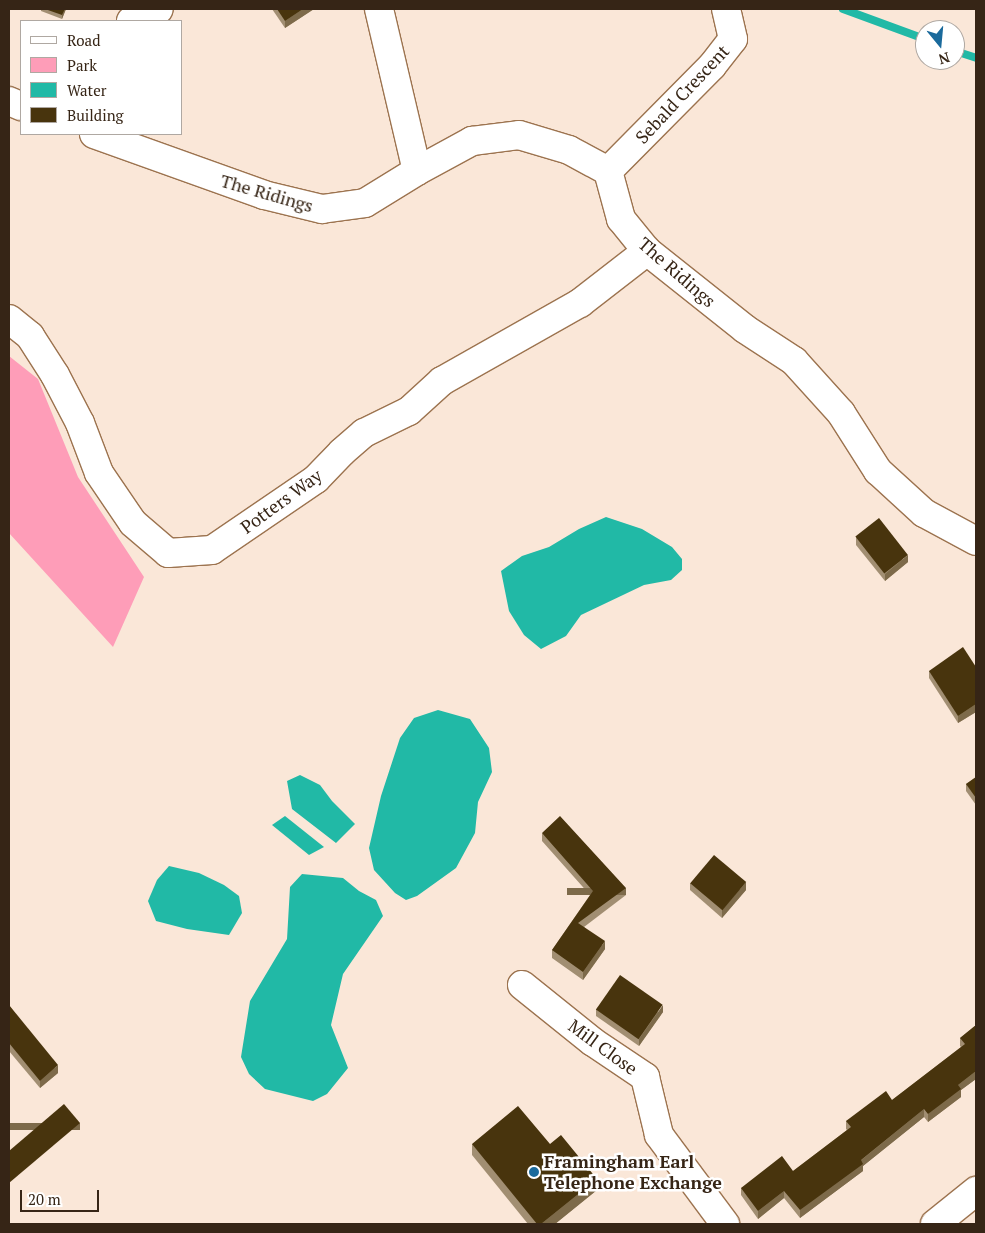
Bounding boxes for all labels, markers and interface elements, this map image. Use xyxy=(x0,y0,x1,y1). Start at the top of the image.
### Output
legend xyxy=(20,20,182,135)
north arrow xyxy=(915,20,965,70)
text: Road xyxy=(67,30,100,50)
street label: Sebald Crescent xyxy=(631,40,733,148)
text: N xyxy=(936,48,952,70)
text: Park xyxy=(67,55,97,75)
text: Water xyxy=(67,80,106,100)
text: Building xyxy=(67,105,124,125)
street label: The Ridings xyxy=(218,169,316,217)
street label: The Ridings xyxy=(634,233,720,311)
street label: Potters Way xyxy=(236,464,326,538)
street label: Mill Close xyxy=(564,1015,642,1079)
place label: Framingham Earl Telephone Exchange xyxy=(544,1151,722,1194)
marker: Framingham Earl Telephone Exchange xyxy=(528,1166,540,1178)
scale bar xyxy=(22,1180,101,1212)
text: 20 m xyxy=(28,1189,61,1209)

